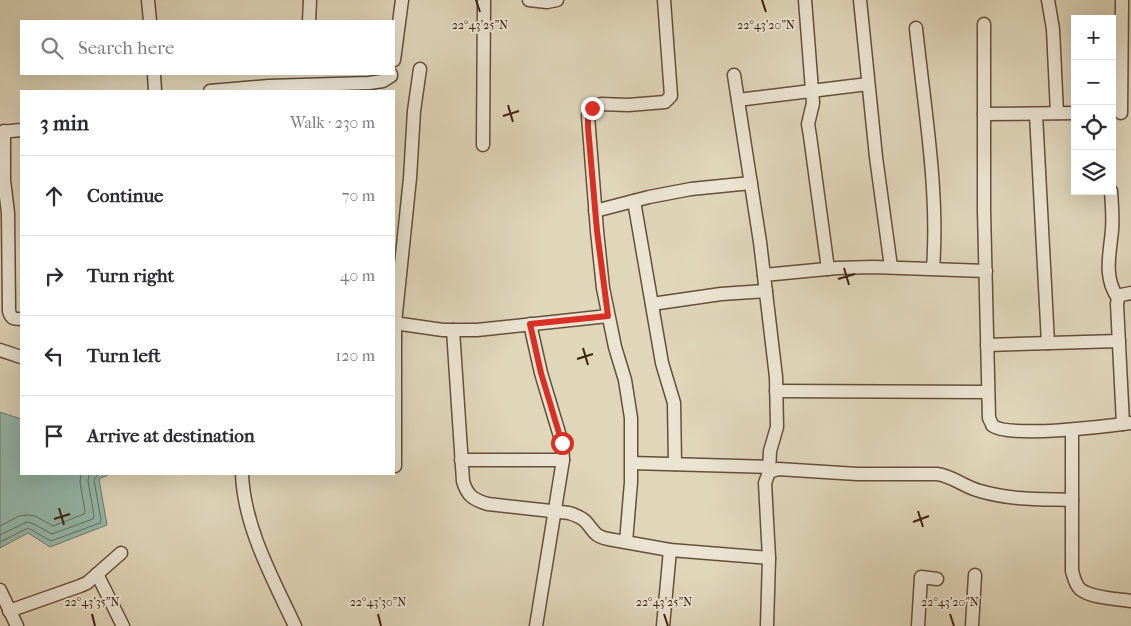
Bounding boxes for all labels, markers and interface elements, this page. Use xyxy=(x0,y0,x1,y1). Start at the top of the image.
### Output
map controls xyxy=(1071,15,1116,195)
button: + xyxy=(1071,15,1116,60)
text: 22°43'25"N xyxy=(452,18,508,32)
text: 22°43'20"N xyxy=(737,18,795,32)
search box xyxy=(20,20,395,75)
icon: search xyxy=(38,34,66,62)
text: Search here xyxy=(78,37,174,59)
button: − xyxy=(1071,60,1116,105)
route end xyxy=(581,97,604,120)
button: locate xyxy=(1071,105,1116,150)
text: 3 min xyxy=(40,111,89,135)
text: Walk · 230 m xyxy=(290,113,375,132)
button: layers xyxy=(1071,150,1116,195)
icon: ahead xyxy=(40,182,68,210)
text: Continue xyxy=(87,185,163,207)
text: 70 m xyxy=(342,186,375,205)
icon: right xyxy=(40,262,68,290)
text: Turn right xyxy=(87,265,174,287)
text: 40 m xyxy=(340,266,375,285)
icon: left xyxy=(40,342,68,370)
text: Turn left xyxy=(87,345,161,367)
text: 120 m xyxy=(336,346,375,365)
icon: arrive xyxy=(40,422,68,450)
text: Arrive at destination xyxy=(87,425,255,447)
route start xyxy=(551,432,574,455)
text: 22°43'35"N xyxy=(64,595,120,609)
text: 22°43'30"N xyxy=(350,595,406,609)
text: 22°43'25"N xyxy=(636,595,692,609)
text: 22°43'20"N xyxy=(921,595,979,609)

